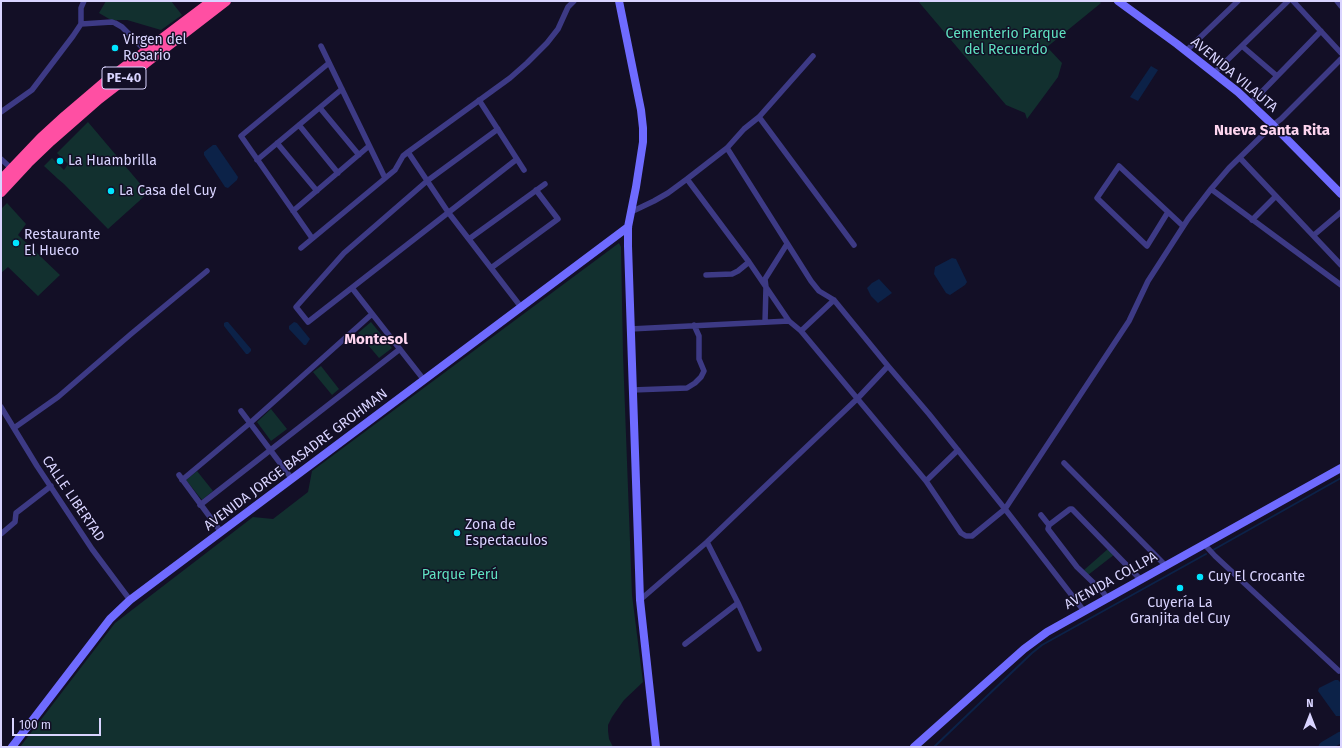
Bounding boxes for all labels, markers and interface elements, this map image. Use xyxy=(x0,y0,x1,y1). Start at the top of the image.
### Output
park label: Cementerio Parque del Recuerdo xyxy=(946,26,1066,58)
place label: Virgen del Rosario xyxy=(123,32,187,64)
street label: AVENIDA VILAUTA xyxy=(1187,34,1281,116)
marker: Virgen del Rosario xyxy=(110,43,120,53)
road number: PE-40 xyxy=(102,67,146,89)
district label: Nueva Santa Rita xyxy=(1214,122,1330,140)
place label: La Huambrilla xyxy=(68,153,157,169)
marker: La Huambrilla xyxy=(55,156,65,166)
place label: La Casa del Cuy xyxy=(119,183,217,199)
marker: La Casa del Cuy xyxy=(106,186,116,196)
place label: Restaurante El Hueco xyxy=(24,227,100,260)
marker: Restaurante El Hueco xyxy=(11,238,21,248)
district label: Montesol xyxy=(344,331,408,349)
street label: AVENIDA JORGE BASADRE GROHMAN xyxy=(201,385,391,535)
street label: CALLE LIBERTAD xyxy=(38,453,108,545)
place label: Zona de Espectaculos xyxy=(465,517,548,550)
marker: Zona de Espectaculos xyxy=(452,528,462,538)
street label: AVENIDA COLLPA xyxy=(1061,548,1161,614)
park label: Parque Perú xyxy=(422,567,498,583)
place label: Cuy El Crocante xyxy=(1208,569,1305,585)
marker: Cuy El Crocante xyxy=(1195,572,1205,582)
marker: Cuyería La Granjita del Cuy xyxy=(1175,583,1185,593)
place label: Cuyería La Granjita del Cuy xyxy=(1130,595,1230,628)
north arrow xyxy=(1290,696,1330,736)
text: N xyxy=(1306,697,1314,710)
scale bar xyxy=(14,710,103,736)
text: 100 m xyxy=(19,718,51,732)

